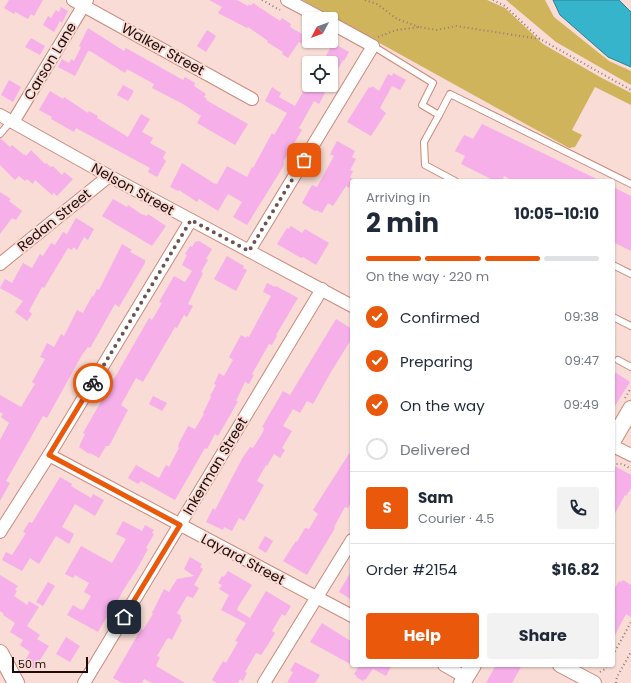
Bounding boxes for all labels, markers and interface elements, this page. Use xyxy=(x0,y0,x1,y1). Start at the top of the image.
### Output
north arrow xyxy=(302,12,338,48)
map controls xyxy=(302,12,338,92)
street label: Carson Lane xyxy=(19,18,81,104)
street label: Walker Street xyxy=(118,18,208,80)
button: locate xyxy=(302,56,338,92)
pin xyxy=(287,143,321,177)
icon: bag xyxy=(293,149,315,171)
street label: Nelson Street xyxy=(88,158,178,220)
street label: Redan Street xyxy=(13,184,95,256)
text: Arriving in xyxy=(366,188,430,207)
text: 10:05–10:10 xyxy=(514,203,599,224)
text: 2 min xyxy=(366,205,439,241)
text: On the way · 220 m xyxy=(366,267,489,286)
icon: check xyxy=(366,306,388,328)
text: Confirmed xyxy=(400,307,480,328)
text: 09:38 xyxy=(564,307,599,326)
icon: check xyxy=(366,350,388,372)
text: Preparing xyxy=(400,351,473,372)
text: 09:47 xyxy=(565,351,599,370)
courier xyxy=(73,363,113,403)
icon: bike xyxy=(82,372,104,394)
icon: check xyxy=(366,394,388,416)
text: On the way xyxy=(400,395,485,416)
text: 09:49 xyxy=(564,395,599,414)
street label: Inkerman Street xyxy=(178,413,252,519)
text: Delivered xyxy=(400,439,470,460)
text: Sam xyxy=(418,487,453,508)
button: phone xyxy=(557,487,599,529)
text: S xyxy=(382,497,392,518)
text: Courier · 4.5 xyxy=(418,509,494,528)
street label: Layard Street xyxy=(198,529,288,589)
text: Order #2154 xyxy=(366,559,457,580)
text: $16.82 xyxy=(551,559,599,580)
pin xyxy=(107,600,141,634)
icon: home xyxy=(113,606,135,628)
button: Help xyxy=(366,613,479,659)
button: Share xyxy=(487,613,599,659)
scale bar xyxy=(12,655,88,674)
text: 50 m xyxy=(18,656,46,672)

